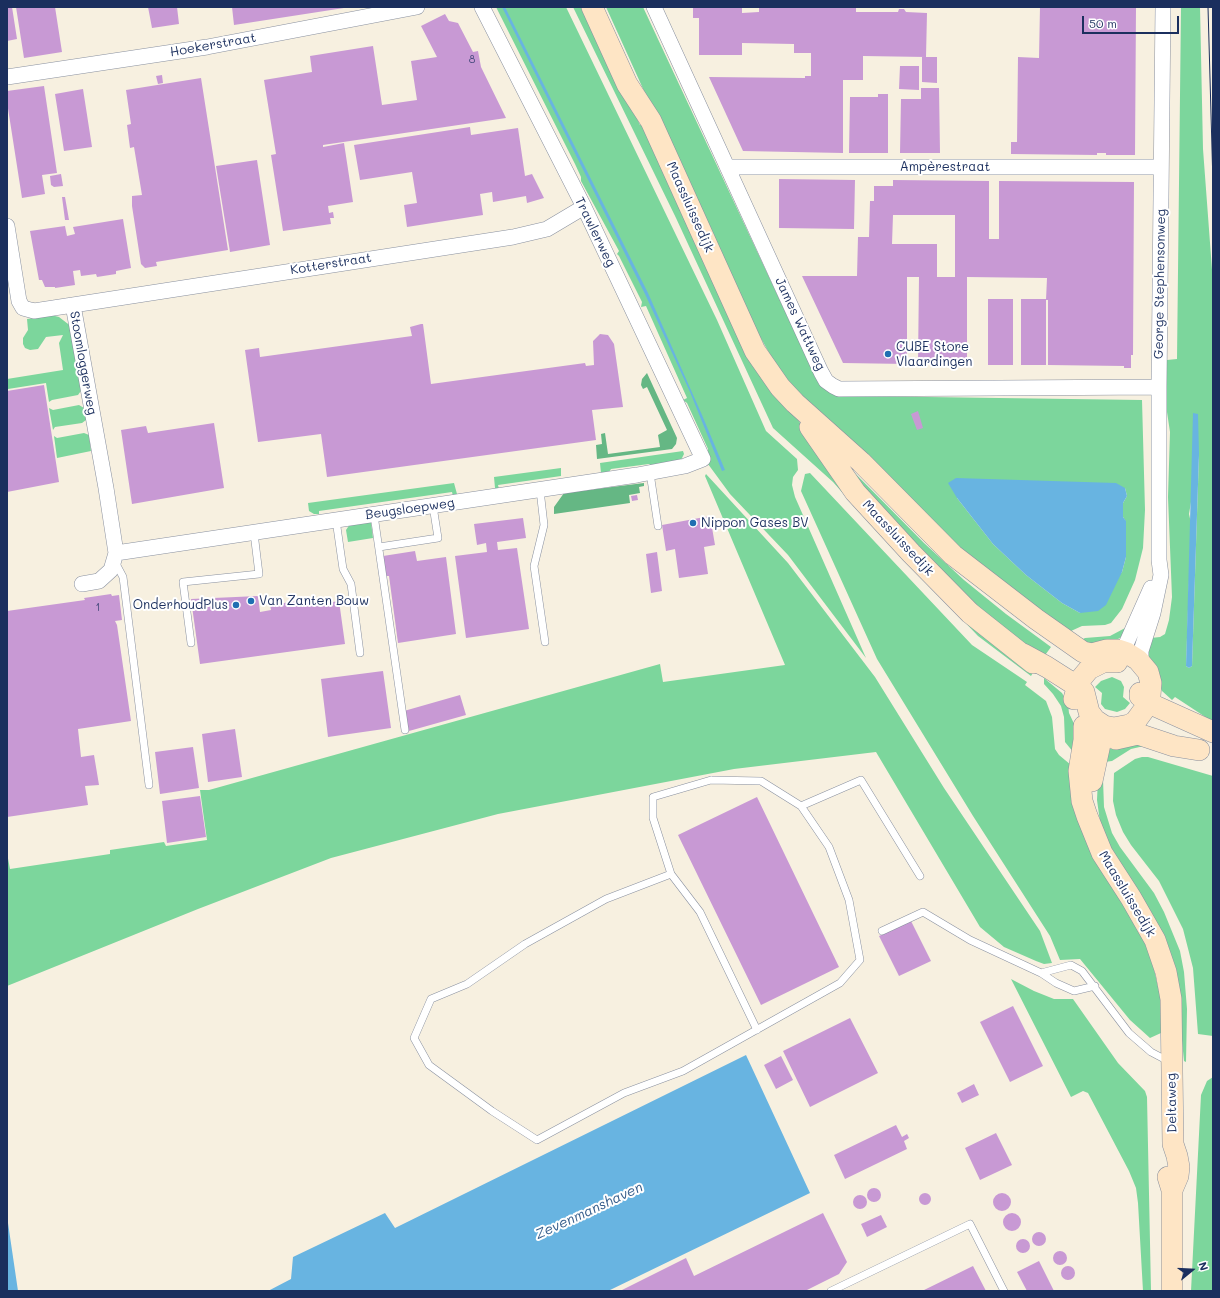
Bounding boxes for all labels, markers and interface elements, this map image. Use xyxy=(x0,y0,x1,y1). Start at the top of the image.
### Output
scale bar xyxy=(1084,8,1181,34)
text: 50 m xyxy=(1089,15,1117,31)
street label: Hoekerstraat xyxy=(169,30,257,60)
house number: 8 xyxy=(469,53,475,67)
street label: Maassluissedijk xyxy=(663,159,717,255)
street label: Ampèrestraat xyxy=(900,159,990,175)
street label: Trawlerweg xyxy=(571,195,619,269)
street label: George Stephensonweg xyxy=(1151,209,1169,359)
street label: Kotterstraat xyxy=(289,250,373,278)
street label: James Wattweg xyxy=(772,275,828,373)
street label: Stoomloggerweg xyxy=(66,310,100,416)
place label: CUBE Store Vlaardingen xyxy=(896,339,973,370)
marker: CUBE Store Vlaardingen xyxy=(883,349,893,359)
street label: Beugsloepweg xyxy=(364,495,456,523)
street label: Maassluissedijk xyxy=(859,497,937,579)
place label: Nippon Gases BV xyxy=(701,515,809,531)
marker: Nippon Gases BV xyxy=(688,518,698,528)
place label: Van Zanten Bouw xyxy=(259,593,369,609)
marker: Van Zanten Bouw xyxy=(246,596,256,606)
place label: OnderhoudPlus xyxy=(133,597,228,613)
marker: OnderhoudPlus xyxy=(231,600,241,610)
house number: 1 xyxy=(96,601,100,615)
street label: Maassluissedijk xyxy=(1095,848,1159,940)
street label: Deltaweg xyxy=(1164,1073,1180,1133)
water label: Zevenmanshaven xyxy=(533,1179,645,1243)
north arrow xyxy=(1172,1250,1212,1290)
text: N xyxy=(1195,1260,1212,1272)

